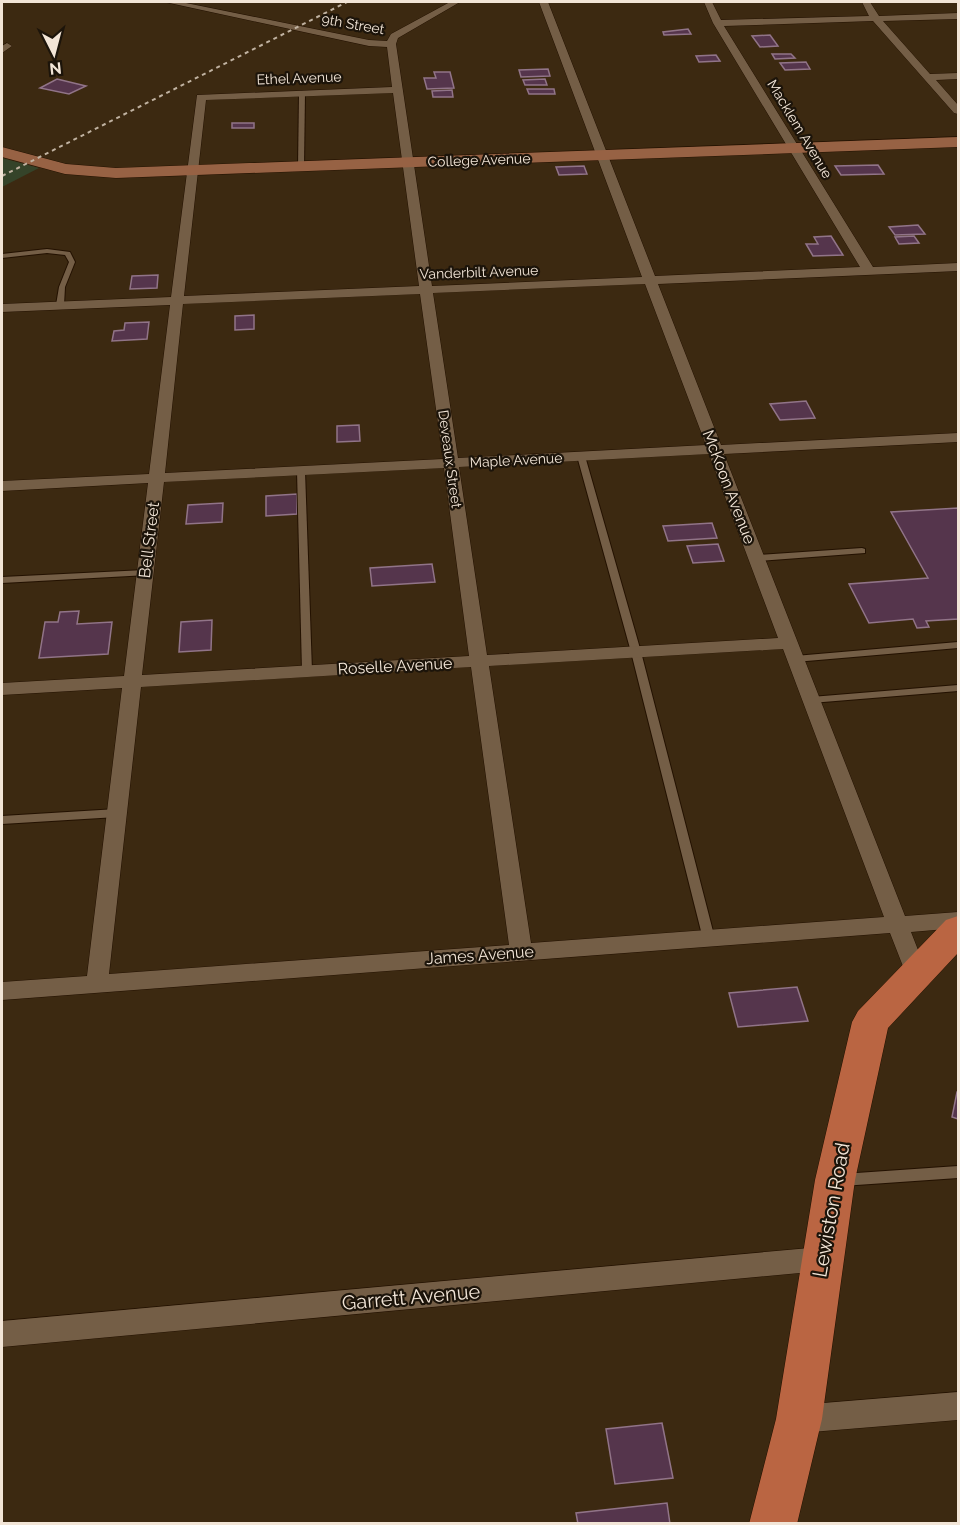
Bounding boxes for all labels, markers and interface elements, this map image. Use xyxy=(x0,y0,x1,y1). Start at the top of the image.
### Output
street label: 9th Street xyxy=(320,11,386,37)
north arrow xyxy=(24,24,84,84)
text: N xyxy=(48,58,63,79)
street label: Ethel Avenue xyxy=(256,69,342,87)
street label: Macklem Avenue xyxy=(764,77,836,181)
street label: College Avenue xyxy=(427,150,531,170)
street label: Vanderbilt Avenue xyxy=(419,262,539,282)
street label: Deveaux Street xyxy=(435,409,465,509)
street label: McKoon Avenue xyxy=(699,427,759,547)
street label: Maple Avenue xyxy=(469,450,563,470)
street label: Bell Street xyxy=(135,500,163,579)
street label: Roselle Avenue xyxy=(337,654,453,678)
street label: James Avenue xyxy=(426,942,534,968)
street label: Lewiston Road xyxy=(807,1141,855,1279)
street label: Garrett Avenue xyxy=(341,1279,481,1315)

